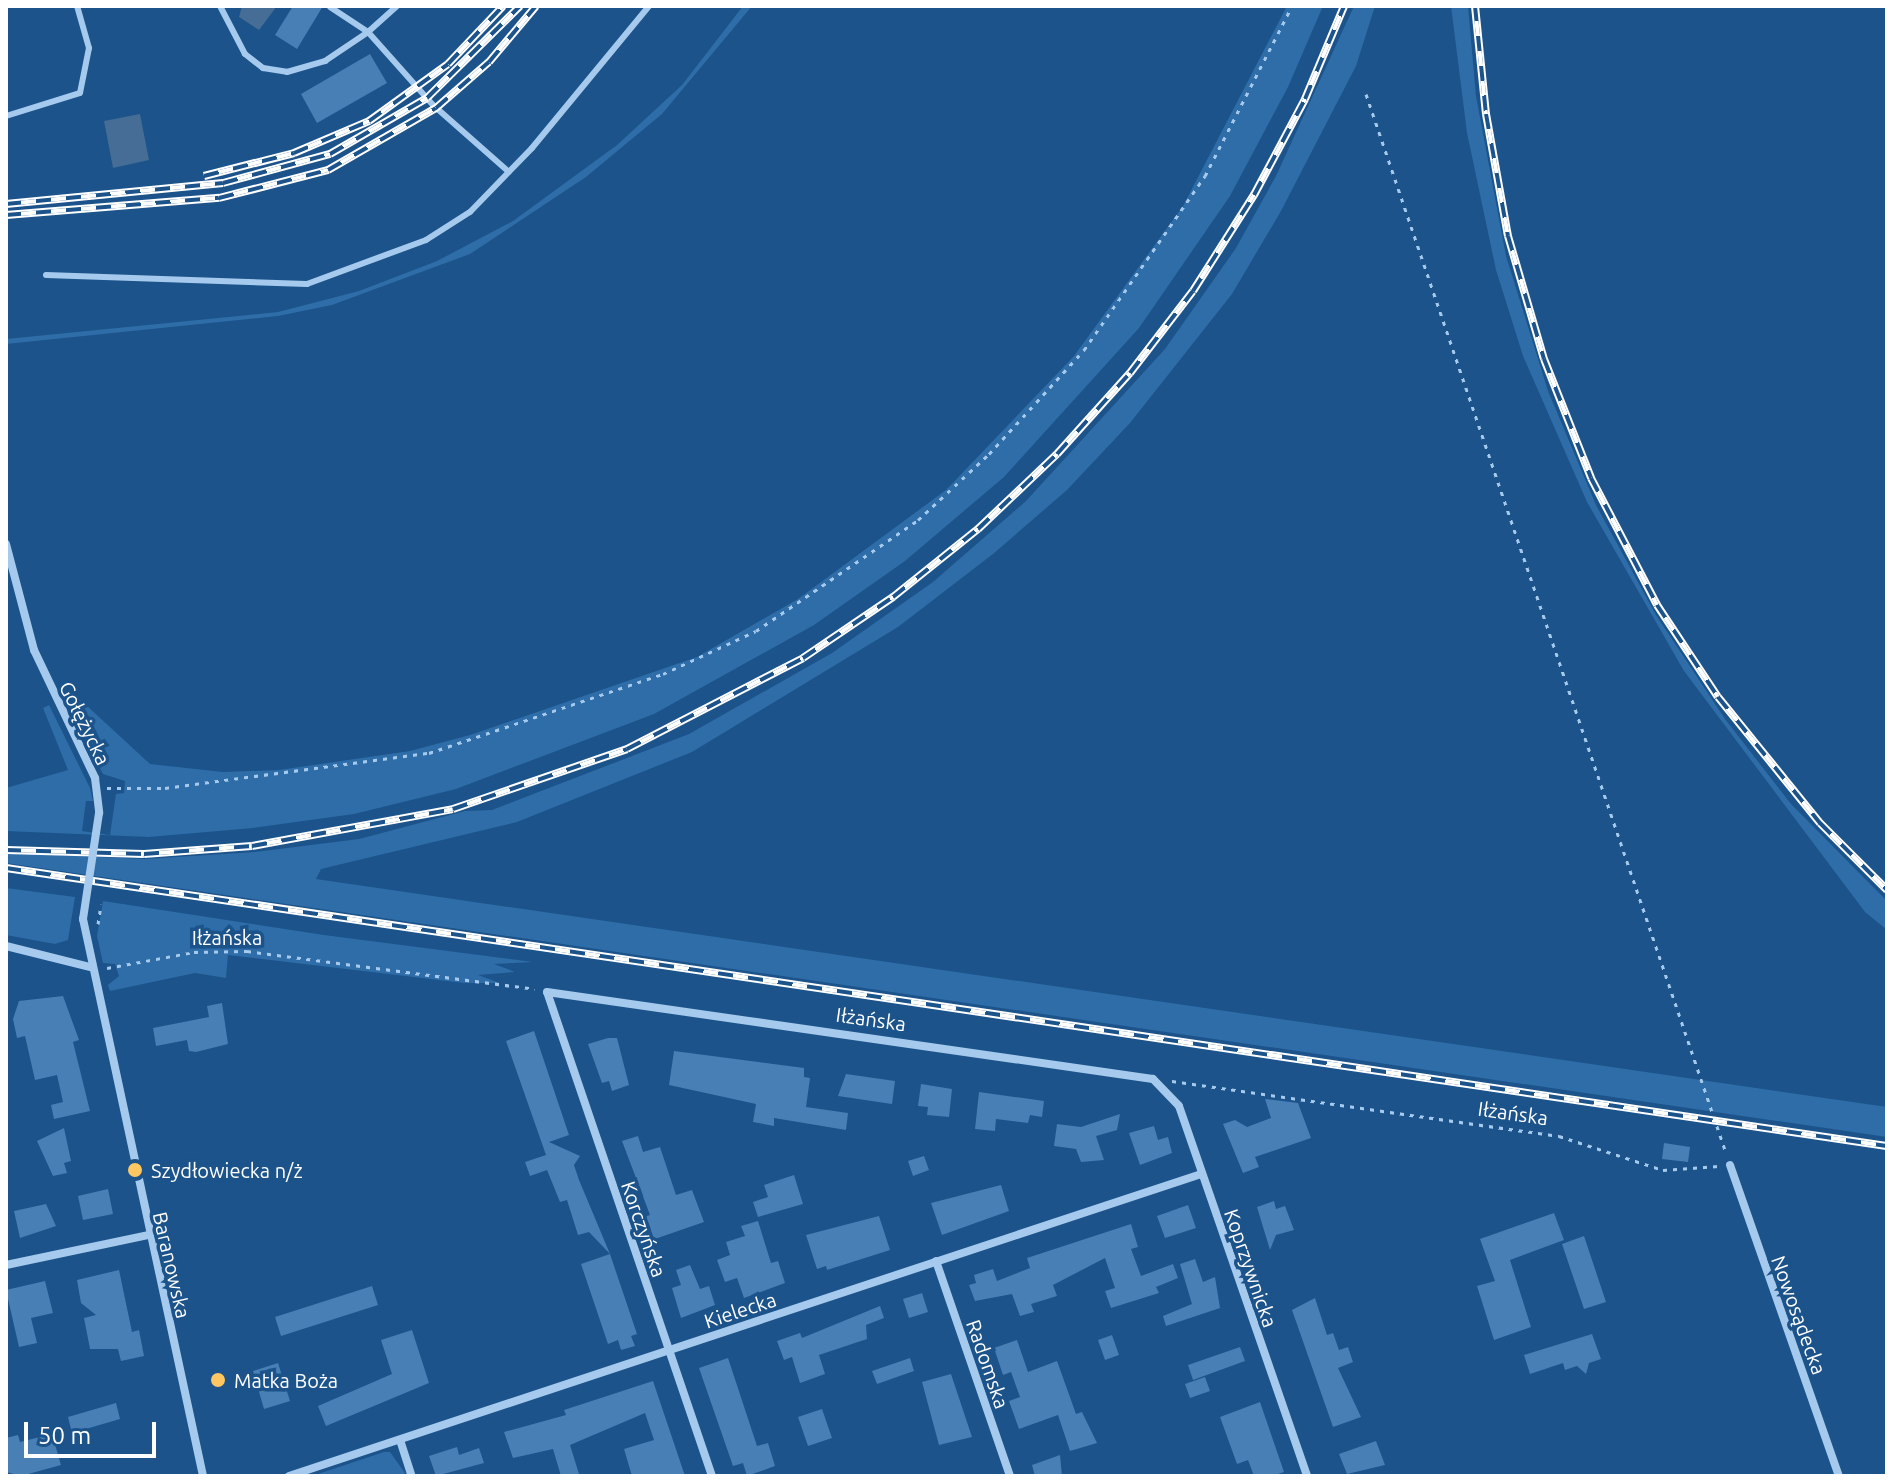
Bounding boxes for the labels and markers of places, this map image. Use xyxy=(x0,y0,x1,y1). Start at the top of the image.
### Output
place label: Szydłowiecka n/ż xyxy=(151,1158,303,1182)
marker: Szydłowiecka n/ż xyxy=(126,1161,144,1179)
place label: Matka Boża xyxy=(234,1368,338,1392)
marker: Matka Boża xyxy=(209,1371,227,1389)

